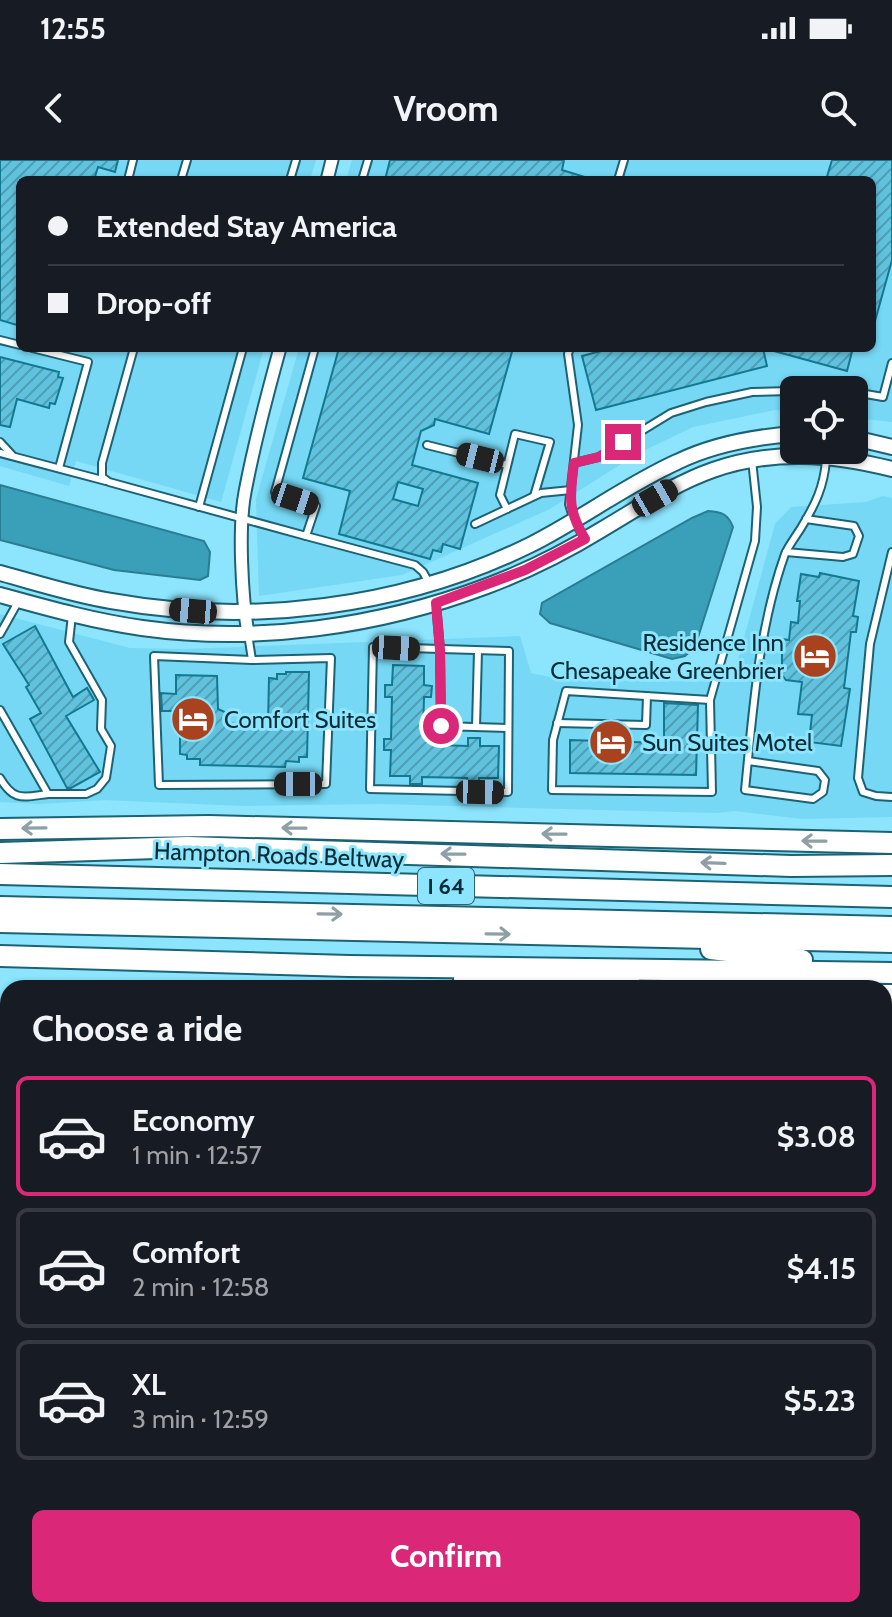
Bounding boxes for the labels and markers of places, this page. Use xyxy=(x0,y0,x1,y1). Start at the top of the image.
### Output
place label: Residence Inn Chesapeake Greenbrier xyxy=(550,628,784,685)
hotel icon: Residence Inn Chesapeake Greenbrier xyxy=(791,632,839,680)
hotel icon: Comfort Suites xyxy=(169,695,217,743)
place label: Comfort Suites xyxy=(224,705,376,734)
hotel icon: Sun Suites Motel xyxy=(587,718,635,766)
place label: Sun Suites Motel xyxy=(642,728,813,757)

